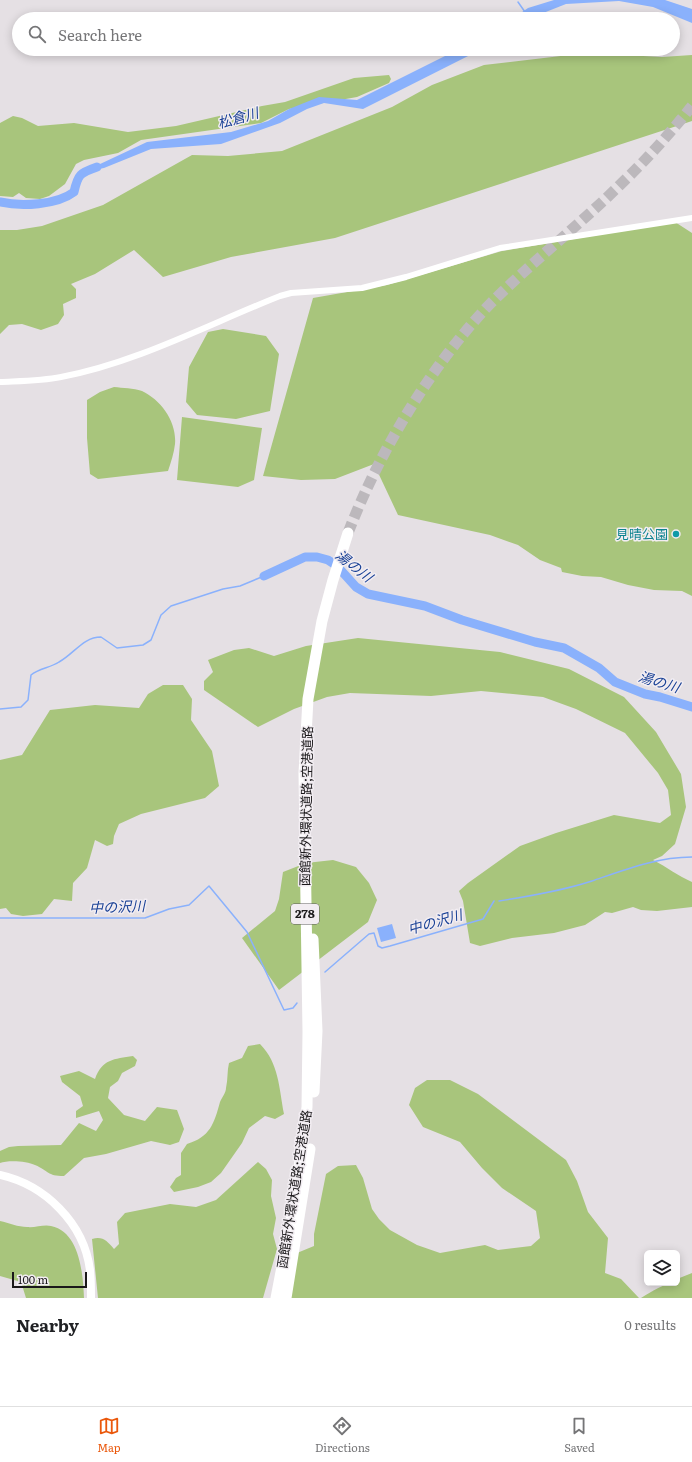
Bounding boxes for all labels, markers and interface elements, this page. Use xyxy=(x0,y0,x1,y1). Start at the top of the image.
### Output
search box xyxy=(12,12,680,56)
icon: search xyxy=(26,23,48,45)
text: Search here xyxy=(58,23,142,46)
water label: 松倉川 xyxy=(215,101,263,132)
place label: 見晴公園 xyxy=(616,524,668,543)
marker: 見晴公園 xyxy=(671,529,681,539)
water label: 湯の川 xyxy=(332,544,379,587)
water label: 湯の川 xyxy=(636,665,684,697)
street label: 函館新外環状道路;空港道路 xyxy=(295,726,316,886)
water label: 中の沢川 xyxy=(89,895,147,917)
water label: 中の沢川 xyxy=(405,903,466,938)
road number: 278 xyxy=(291,904,319,924)
street label: 函館新外環状道路;空港道路 xyxy=(272,1108,315,1270)
map controls xyxy=(644,1250,680,1286)
button: layers xyxy=(644,1250,680,1286)
scale bar xyxy=(12,1270,87,1289)
text: 100 m xyxy=(18,1271,48,1287)
text: Nearby xyxy=(16,1312,79,1337)
text: 0 results xyxy=(624,1315,676,1334)
tab: Map xyxy=(97,1415,121,1455)
tab: Directions xyxy=(315,1415,370,1455)
tab: Saved xyxy=(564,1415,595,1455)

